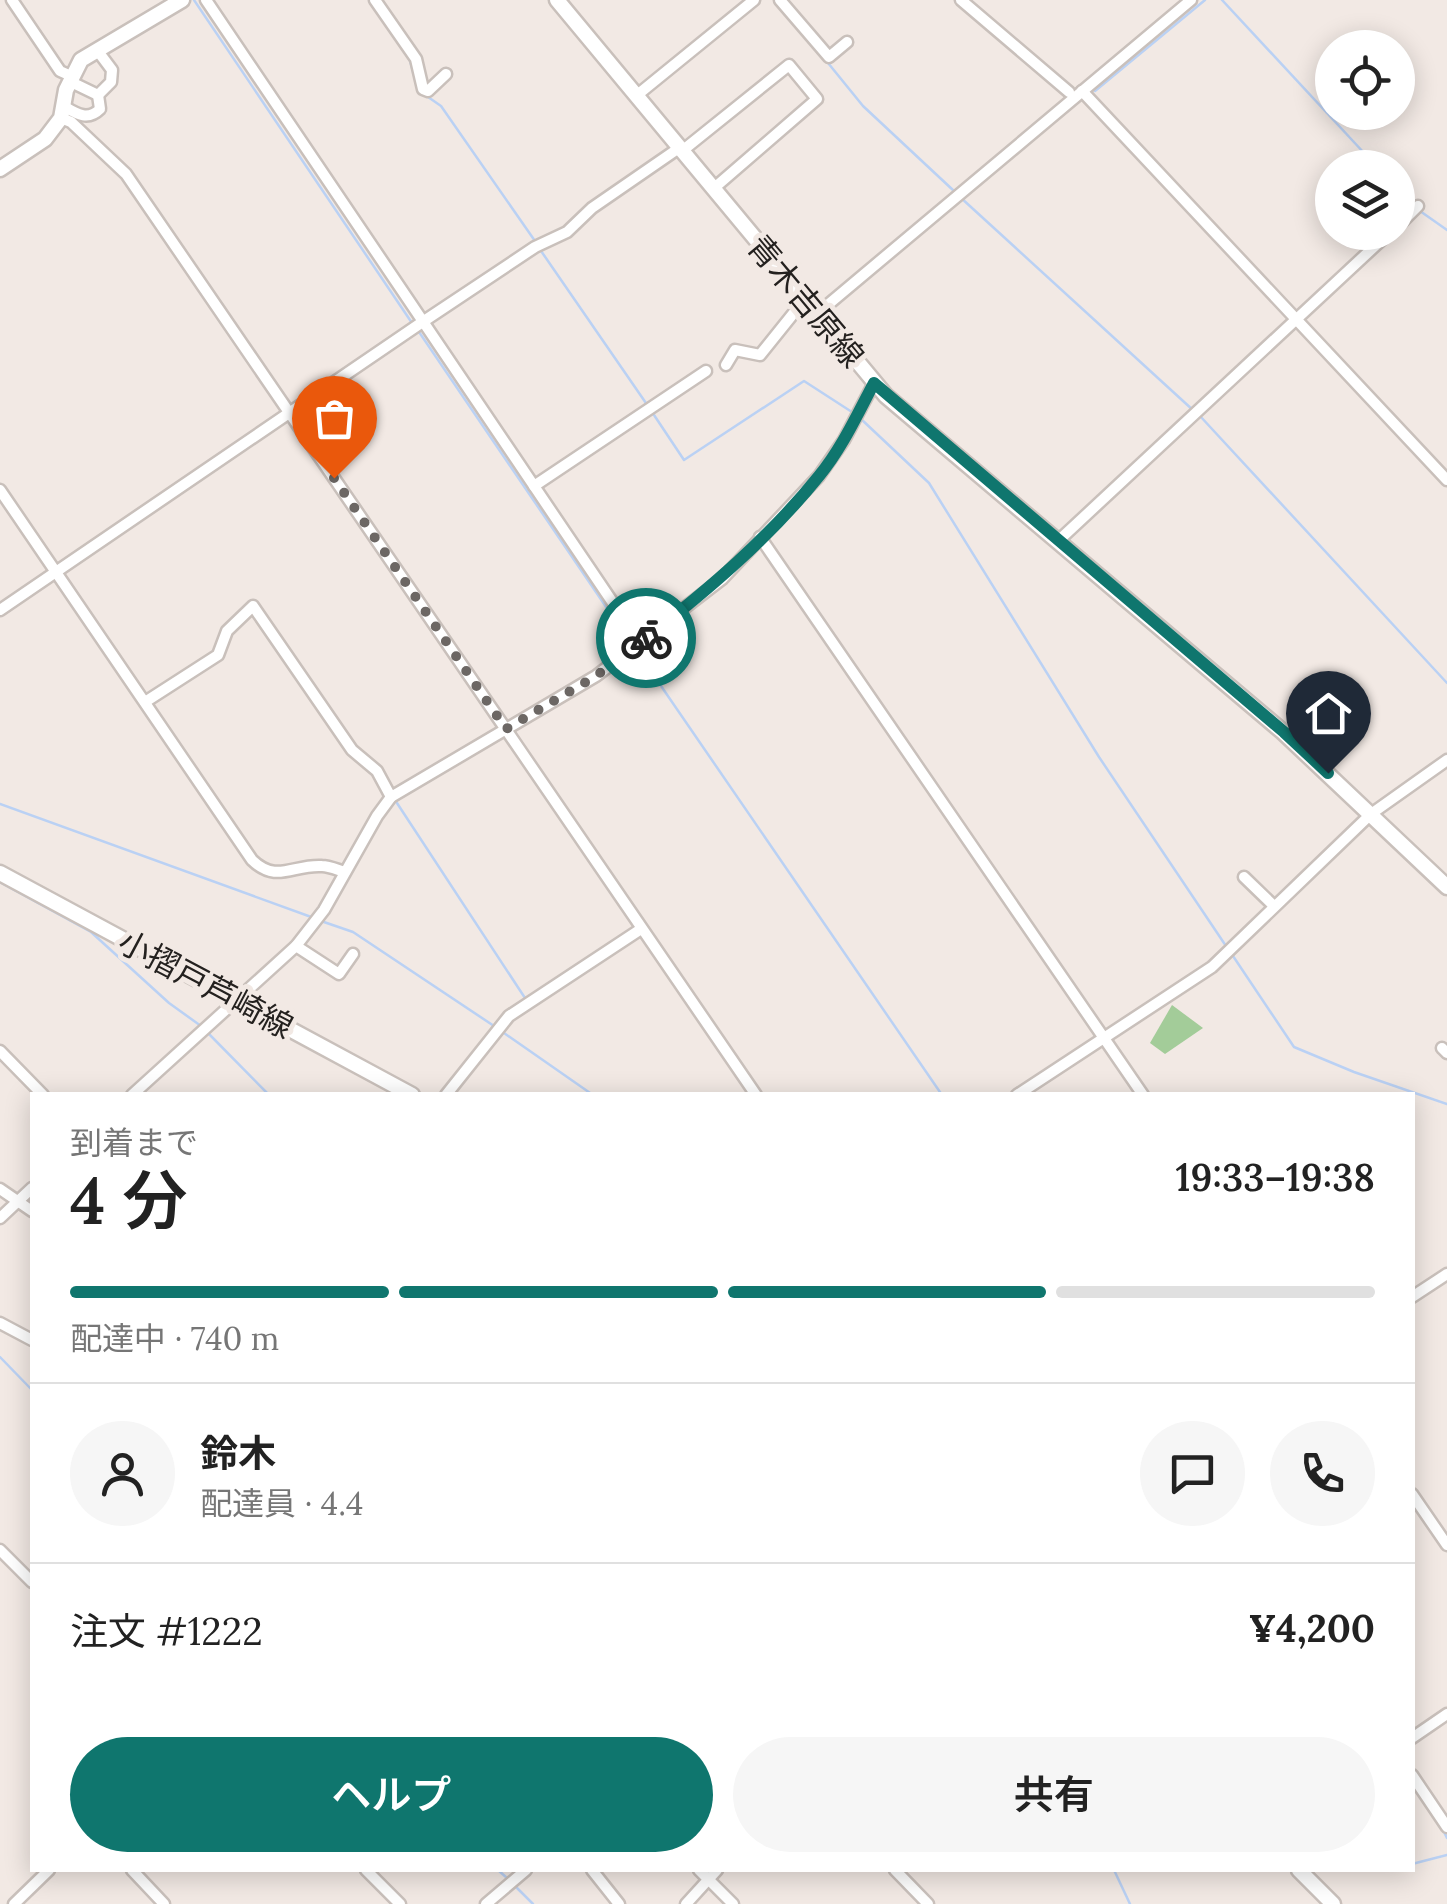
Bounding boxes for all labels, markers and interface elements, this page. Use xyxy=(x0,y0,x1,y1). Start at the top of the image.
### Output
map controls xyxy=(1315,30,1415,250)
button: locate xyxy=(1315,30,1415,130)
button: layers xyxy=(1315,150,1415,250)
street label: 青木吉原線 xyxy=(739,227,873,375)
pin xyxy=(292,376,377,479)
icon: bag xyxy=(307,391,362,446)
courier xyxy=(596,588,696,688)
icon: bike xyxy=(619,611,674,666)
pin xyxy=(1286,671,1371,774)
icon: home xyxy=(1301,686,1356,741)
street label: 小摺戸芦崎線 xyxy=(112,921,300,1047)
text: 到着まで xyxy=(70,1122,198,1163)
text: 19:33–19:38 xyxy=(1176,1153,1375,1201)
text: 4 分 xyxy=(70,1159,188,1242)
text: 配達中 · 740 m xyxy=(70,1318,279,1359)
button: person xyxy=(70,1421,175,1526)
button: chat xyxy=(1140,1421,1245,1526)
button: phone xyxy=(1270,1421,1375,1526)
text: 鈴木 xyxy=(200,1429,276,1477)
text: 配達員 · 4.4 xyxy=(200,1483,363,1524)
text: ¥4,200 xyxy=(1249,1604,1375,1652)
text: 注文 #1222 xyxy=(70,1607,263,1655)
button: ヘルプ xyxy=(70,1737,713,1852)
button: 共有 xyxy=(733,1737,1375,1852)

